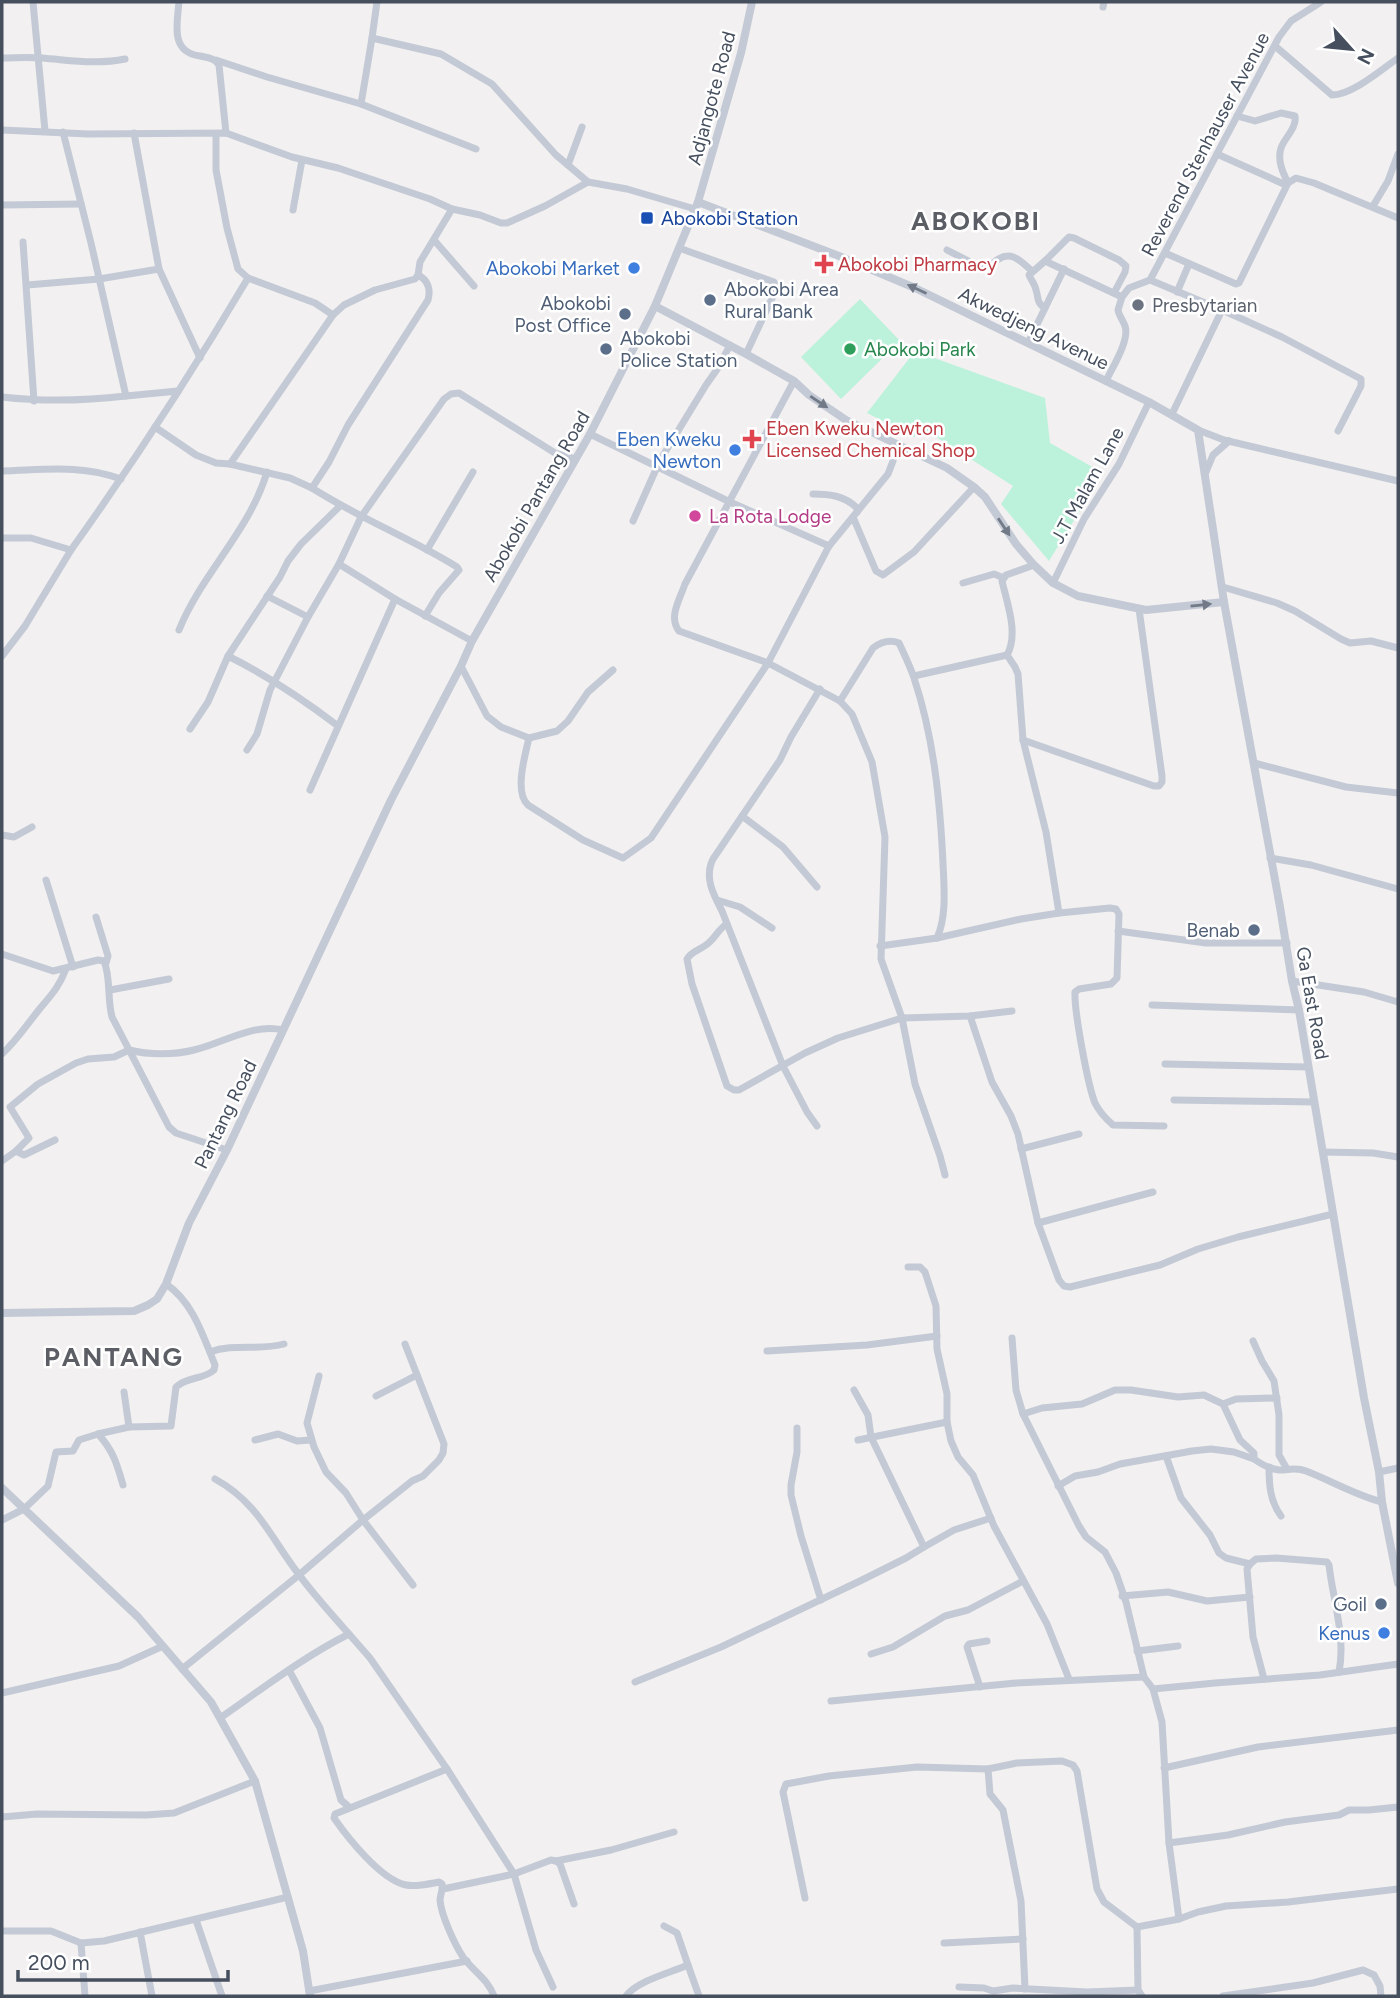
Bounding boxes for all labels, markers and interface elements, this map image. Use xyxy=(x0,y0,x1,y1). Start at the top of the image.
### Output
north arrow xyxy=(1316,14,1386,84)
street label: Reverend Stenhauser Avenue xyxy=(1136,28,1274,260)
street label: Adjangote Road xyxy=(683,29,740,167)
text: N xyxy=(1352,45,1379,68)
district label: ABOKOBI xyxy=(911,205,1041,237)
place label: Abokobi Station xyxy=(661,207,798,230)
marker: Abokobi Station xyxy=(639,210,655,226)
place label: Abokobi Pharmacy xyxy=(838,253,997,276)
marker: Abokobi Pharmacy xyxy=(816,256,832,272)
place label: Abokobi Market xyxy=(486,257,620,280)
marker: Abokobi Market xyxy=(626,260,642,276)
place label: Abokobi Area Rural Bank xyxy=(724,278,839,323)
street label: Akwedjeng Avenue xyxy=(955,282,1113,375)
one-way arrow xyxy=(907,283,927,294)
place label: Abokobi Post Office xyxy=(515,292,611,337)
marker: Abokobi Area Rural Bank xyxy=(702,292,718,308)
place label: Presbytarian xyxy=(1152,294,1257,317)
marker: Presbytarian xyxy=(1130,297,1146,313)
marker: Abokobi Post Office xyxy=(617,306,633,322)
place label: Abokobi Police Station xyxy=(620,327,737,372)
place label: Abokobi Park xyxy=(864,338,976,361)
marker: Abokobi Police Station xyxy=(598,341,614,357)
marker: Abokobi Park xyxy=(842,341,858,357)
one-way arrow xyxy=(810,395,828,409)
street label: Abokobi Pantang Road xyxy=(478,407,595,586)
place label: Eben Kweku Newton Licensed Chemical Shop xyxy=(766,417,975,462)
street label: J.T Malam Lane xyxy=(1046,423,1129,548)
place label: Eben Kweku Newton xyxy=(617,428,721,473)
marker: Eben Kweku Newton Licensed Chemical Shop xyxy=(744,431,760,447)
marker: Eben Kweku Newton xyxy=(727,442,743,458)
place label: La Rota Lodge xyxy=(709,505,831,528)
marker: La Rota Lodge xyxy=(687,508,703,524)
one-way arrow xyxy=(998,517,1011,536)
one-way arrow xyxy=(1190,599,1212,610)
place label: Benab xyxy=(1187,919,1240,942)
marker: Benab xyxy=(1246,922,1262,938)
street label: Ga East Road xyxy=(1291,945,1334,1061)
street label: Pantang Road xyxy=(189,1056,262,1172)
district label: PANTANG xyxy=(44,1341,184,1373)
place label: Goil xyxy=(1333,1593,1367,1616)
marker: Goil xyxy=(1373,1596,1389,1612)
place label: Kenus xyxy=(1318,1622,1370,1645)
marker: Kenus xyxy=(1376,1625,1392,1641)
scale bar xyxy=(18,1938,228,1982)
text: 200 m xyxy=(28,1950,90,1975)

